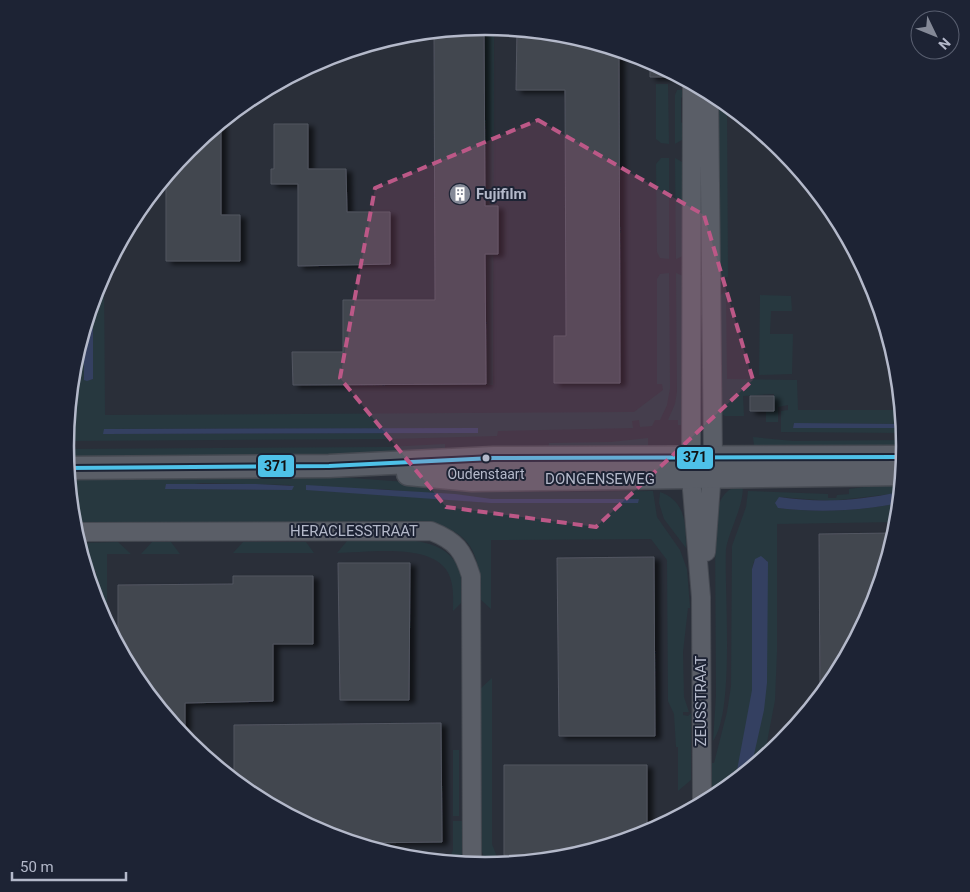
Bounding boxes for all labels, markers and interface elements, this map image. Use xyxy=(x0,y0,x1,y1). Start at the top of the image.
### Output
north arrow xyxy=(910,10,960,60)
text: N xyxy=(935,35,954,53)
building icon: Fujifilm xyxy=(448,182,472,206)
place label: Fujifilm xyxy=(476,185,526,203)
line badge: 371 xyxy=(676,446,714,470)
text: 371 xyxy=(683,449,707,465)
marker: Oudenstaart xyxy=(481,453,491,463)
line badge: 371 xyxy=(257,454,295,478)
text: 371 xyxy=(264,458,288,474)
place label: Oudenstaart xyxy=(447,466,525,482)
street label: DONGENSEWEG xyxy=(545,470,655,488)
street label: HERACLESSTRAAT xyxy=(290,522,418,540)
street label: ZEUSSTRAAT xyxy=(692,656,710,746)
scale bar xyxy=(12,850,126,882)
text: 50 m xyxy=(20,858,54,876)

